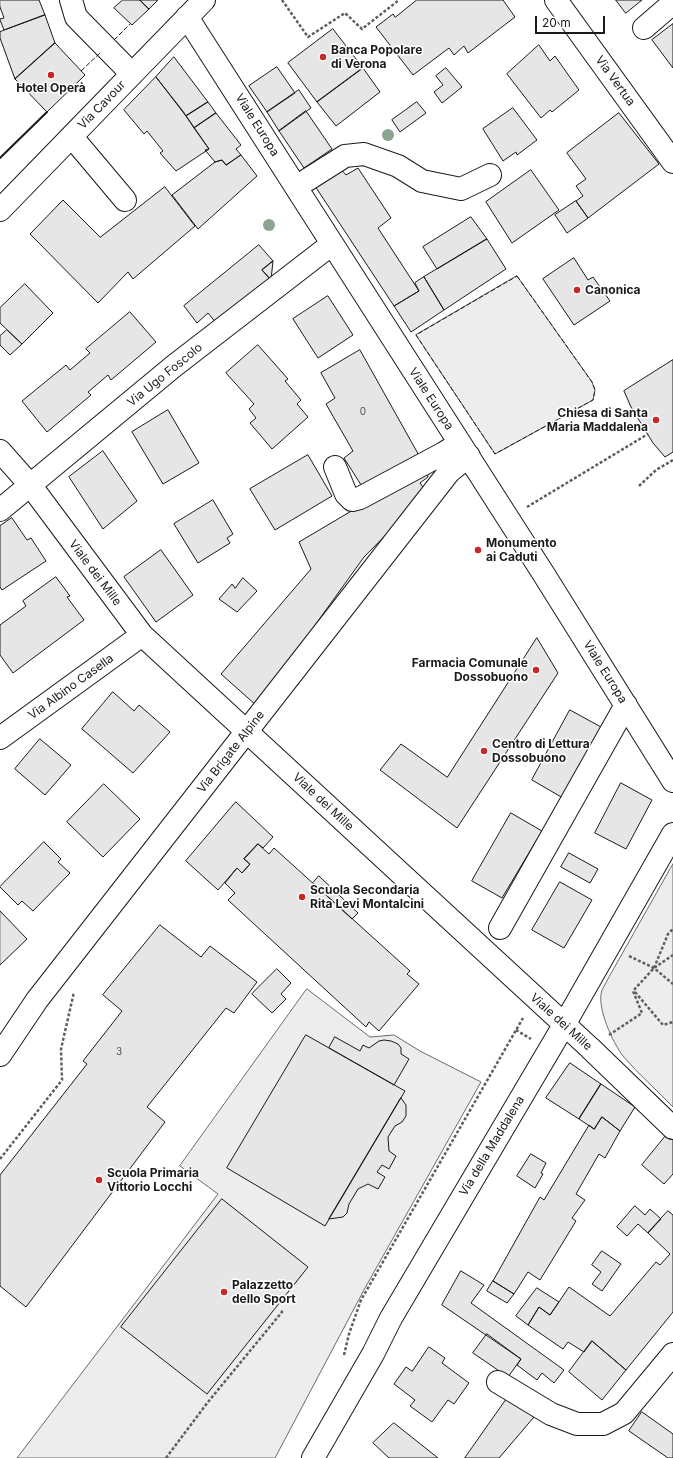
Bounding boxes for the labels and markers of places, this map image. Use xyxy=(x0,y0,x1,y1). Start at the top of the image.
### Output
place label: Banca Popolare di Verona xyxy=(331,43,422,71)
marker: Banca Popolare di Verona xyxy=(318,52,328,62)
marker: Hotel Operà xyxy=(46,70,56,80)
place label: Hotel Operà xyxy=(16,81,86,95)
place label: Canonica xyxy=(585,283,641,297)
marker: Canonica xyxy=(572,285,582,295)
place label: Chiesa di Santa Maria Maddalena xyxy=(547,406,648,434)
marker: Chiesa di Santa Maria Maddalena xyxy=(651,415,661,425)
place label: Monumento ai Caduti xyxy=(486,536,557,564)
marker: Monumento ai Caduti xyxy=(473,545,483,555)
place label: Farmacia Comunale Dossobuono xyxy=(412,656,528,684)
marker: Farmacia Comunale Dossobuono xyxy=(531,665,541,675)
place label: Centro di Lettura Dossobuono xyxy=(492,737,590,765)
marker: Centro di Lettura Dossobuono xyxy=(479,746,489,756)
place label: Scuola Secondaria Rita Levi Montalcini xyxy=(310,883,424,911)
marker: Scuola Secondaria Rita Levi Montalcini xyxy=(297,892,307,902)
place label: Scuola Primaria Vittorio Locchi xyxy=(107,1166,199,1194)
marker: Scuola Primaria Vittorio Locchi xyxy=(94,1175,104,1185)
place label: Palazzetto dello Sport xyxy=(232,1278,296,1306)
marker: Palazzetto dello Sport xyxy=(219,1287,229,1297)

